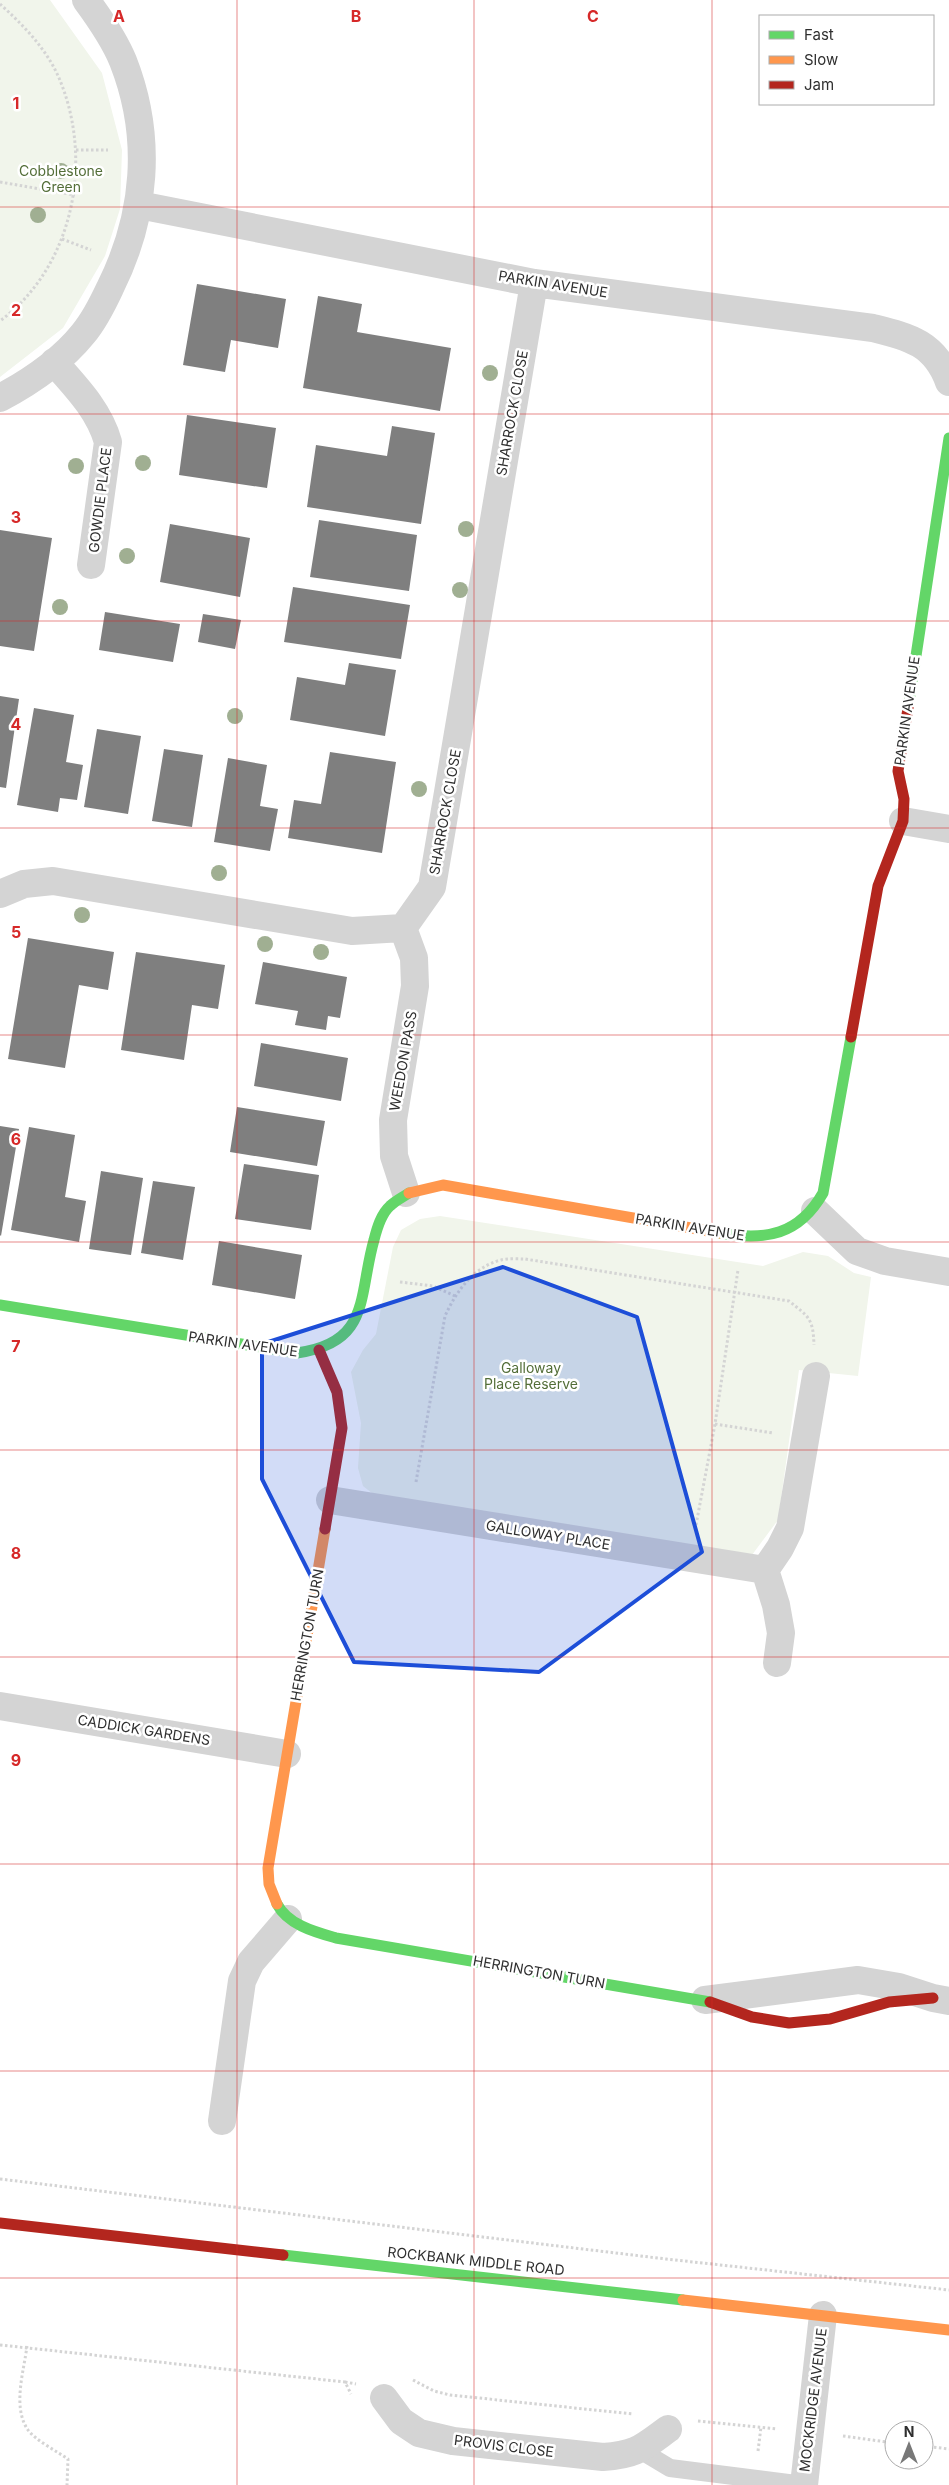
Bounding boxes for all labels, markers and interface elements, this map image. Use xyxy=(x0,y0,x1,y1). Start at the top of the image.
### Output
text: A xyxy=(113,6,125,26)
text: B xyxy=(351,6,361,26)
text: C xyxy=(587,6,599,26)
legend xyxy=(759,15,934,105)
text: Fast xyxy=(804,25,834,44)
text: Slow xyxy=(804,50,838,69)
text: Jam xyxy=(804,75,834,94)
text: 1 xyxy=(13,93,19,113)
park label: Cobblestone Green xyxy=(19,162,103,195)
street label: PARKIN AVENUE xyxy=(497,266,609,301)
text: 2 xyxy=(11,300,21,320)
street label: SHARROCK CLOSE xyxy=(492,349,531,477)
street label: GOWDIE PLACE xyxy=(85,446,114,554)
text: 3 xyxy=(11,507,21,527)
street label: PARKIN AVENUE xyxy=(890,655,923,767)
text: 4 xyxy=(11,714,22,734)
street label: SHARROCK CLOSE xyxy=(425,748,464,876)
text: 5 xyxy=(11,922,21,942)
street label: WEEDON PASS xyxy=(385,1009,420,1112)
text: 6 xyxy=(11,1129,21,1149)
street label: PARKIN AVENUE xyxy=(634,1209,746,1244)
street label: PARKIN AVENUE xyxy=(187,1327,299,1360)
text: 7 xyxy=(11,1336,21,1356)
park label: Galloway Place Reserve xyxy=(484,1359,578,1392)
street label: GALLOWAY PLACE xyxy=(485,1516,611,1553)
text: 8 xyxy=(11,1543,21,1563)
street label: HERRINGTON TURN xyxy=(287,1567,327,1702)
street label: CADDICK GARDENS xyxy=(77,1711,212,1748)
text: 9 xyxy=(11,1750,21,1770)
street label: HERRINGTON TURN xyxy=(472,1952,607,1992)
street label: ROCKBANK MIDDLE ROAD xyxy=(387,2243,565,2278)
street label: MOCKRIDGE AVENUE xyxy=(795,2327,830,2473)
north arrow xyxy=(884,2420,934,2470)
text: N xyxy=(904,2423,914,2440)
street label: PROVIS CLOSE xyxy=(453,2431,555,2460)

